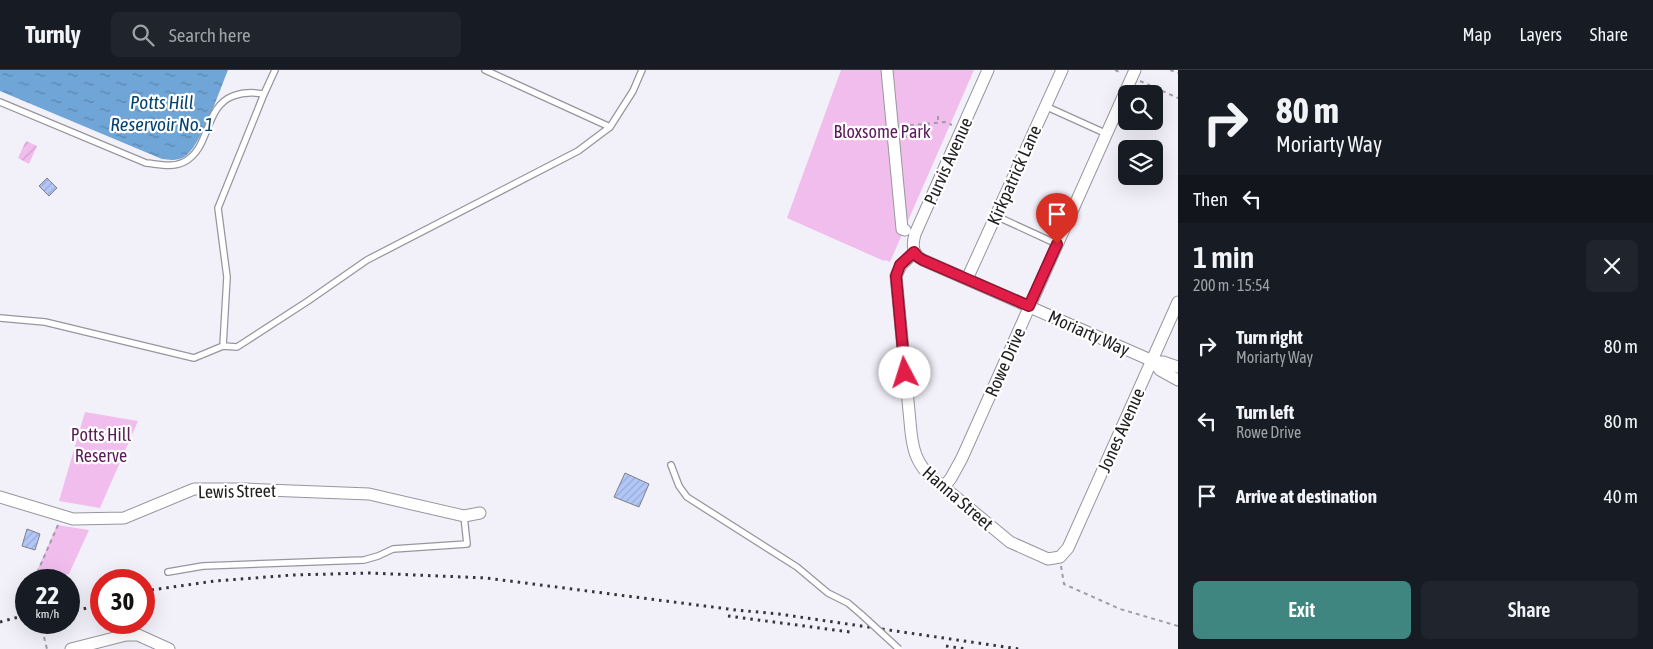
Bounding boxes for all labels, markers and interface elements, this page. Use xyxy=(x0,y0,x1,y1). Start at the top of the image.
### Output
search box xyxy=(111,12,461,57)
text: Turnly xyxy=(25,21,81,48)
icon: search xyxy=(129,21,157,49)
text: Search here xyxy=(169,24,251,46)
text: Map xyxy=(1462,24,1491,45)
text: Layers xyxy=(1519,24,1562,45)
text: Share xyxy=(1590,24,1628,45)
map controls xyxy=(1118,85,1163,185)
button: search xyxy=(1118,85,1163,130)
icon: right xyxy=(1193,90,1258,155)
text: 80 m xyxy=(1276,90,1339,130)
water label: Potts Hill Reservoir No. 1 xyxy=(110,91,214,135)
street label: Purvis Avenue xyxy=(919,114,977,208)
park label: Bloxsome Park xyxy=(833,121,931,142)
street label: Kirkpatrick Lane xyxy=(983,122,1045,228)
text: Moriarty Way xyxy=(1276,131,1382,157)
button: layers xyxy=(1118,140,1163,185)
icon: left xyxy=(1238,185,1266,213)
text: Then xyxy=(1193,188,1228,210)
pin xyxy=(1036,193,1078,244)
icon: arrive xyxy=(1043,200,1071,228)
text: 1 min xyxy=(1193,240,1254,274)
button: close xyxy=(1586,240,1638,292)
text: 200 m · 15:54 xyxy=(1193,276,1270,294)
street label: Moriarty Way xyxy=(1045,306,1133,360)
street label: Rowe Drive xyxy=(980,324,1030,400)
text: Turn right xyxy=(1236,326,1303,348)
icon: right xyxy=(1193,332,1221,360)
text: 80 m xyxy=(1604,335,1638,357)
position arrow xyxy=(878,346,930,398)
text: Moriarty Way xyxy=(1236,348,1313,366)
street label: Jones Avenue xyxy=(1093,385,1149,475)
text: Turn left xyxy=(1236,401,1294,423)
icon: left xyxy=(1193,407,1221,435)
text: 80 m xyxy=(1604,410,1638,432)
text: Rowe Drive xyxy=(1236,423,1301,441)
park label: Potts Hill Reserve xyxy=(71,424,131,466)
street label: Hanna Street xyxy=(918,462,998,534)
street label: Lewis Street xyxy=(198,480,276,502)
icon: arrive xyxy=(1193,482,1221,510)
text: Arrive at destination xyxy=(1236,485,1377,507)
text: 40 m xyxy=(1604,485,1638,507)
speed limit sign: 30 xyxy=(90,569,155,634)
text: 22 xyxy=(36,581,59,609)
button: Exit xyxy=(1193,581,1411,639)
button: Share xyxy=(1421,581,1638,639)
text: km/h xyxy=(36,607,59,621)

